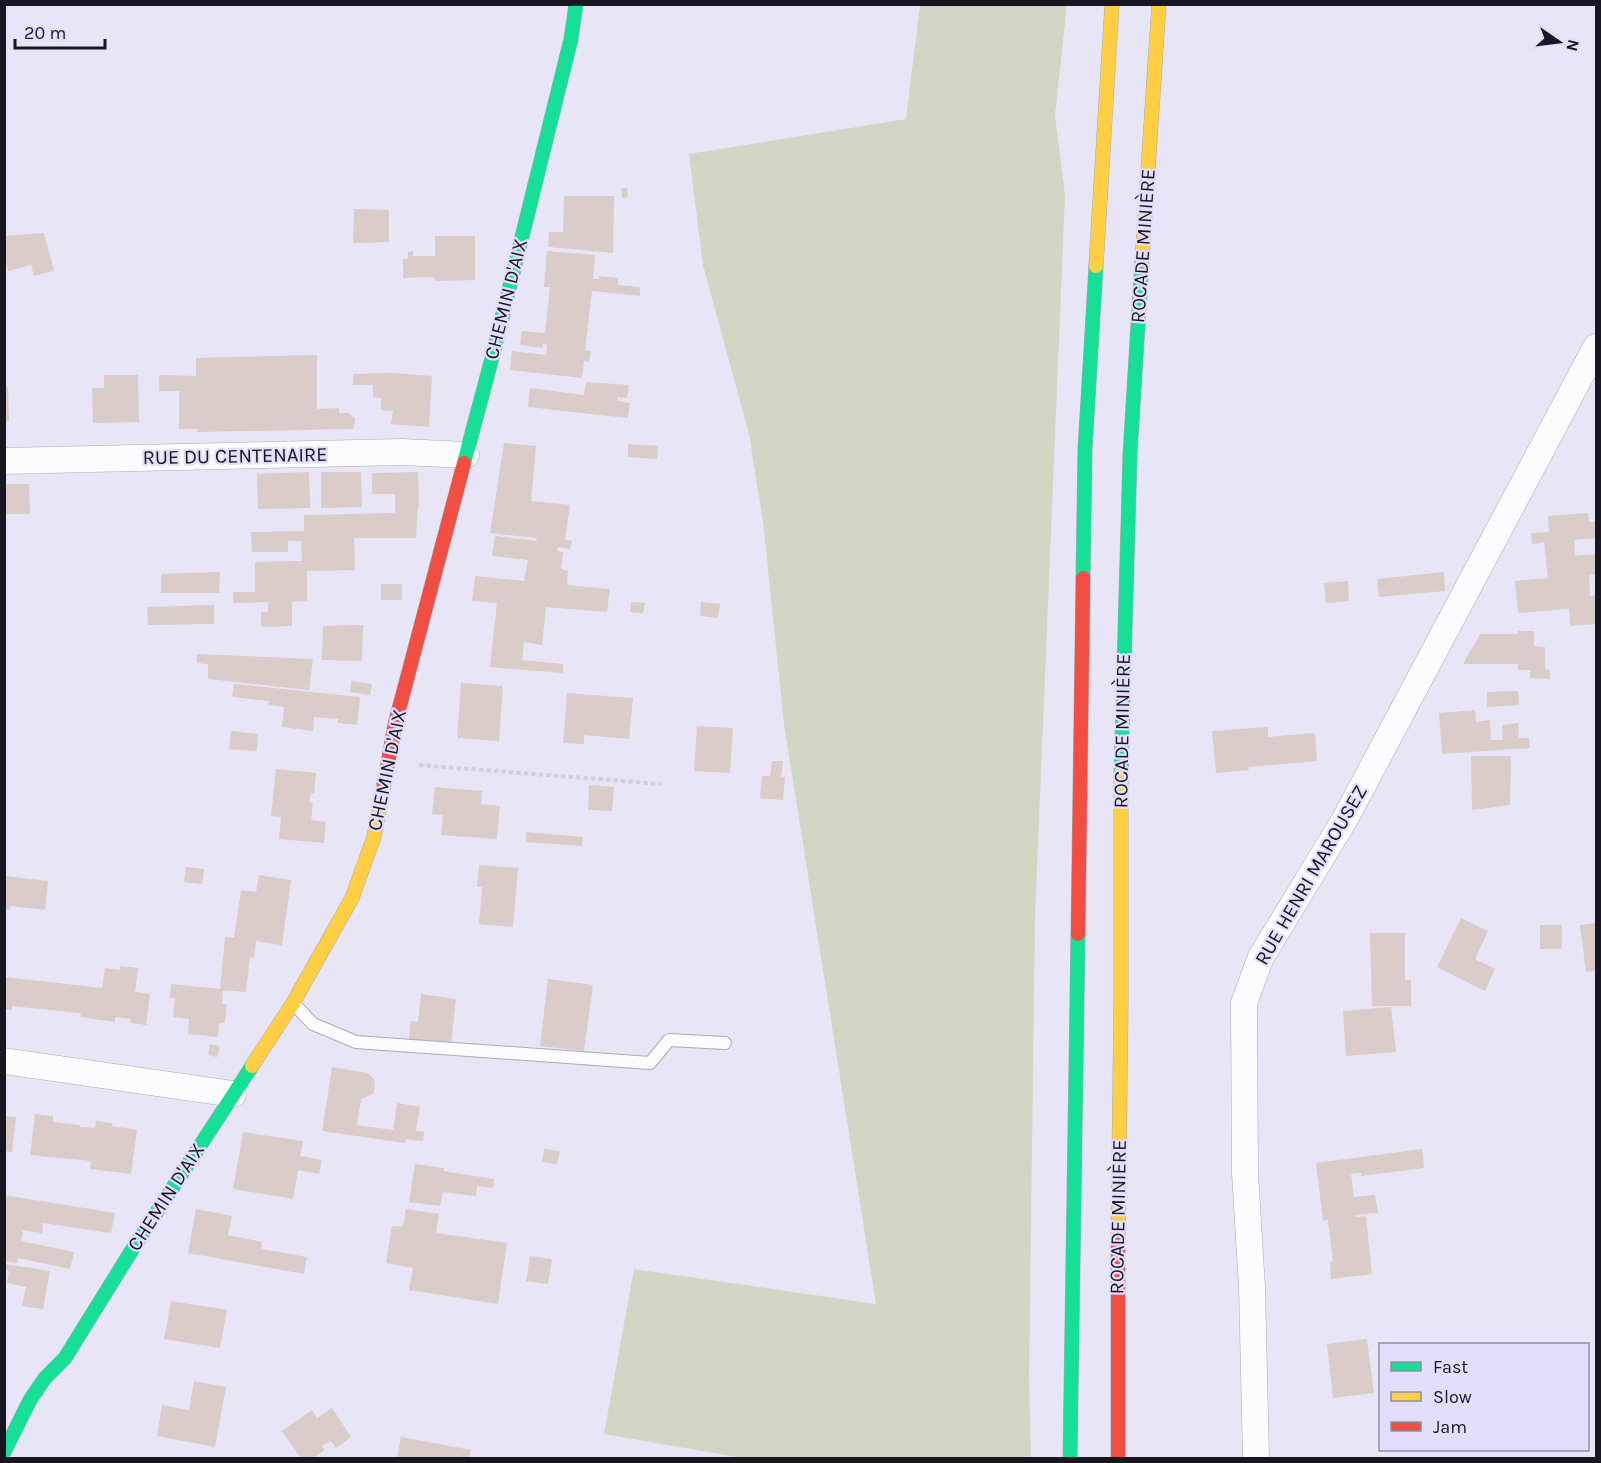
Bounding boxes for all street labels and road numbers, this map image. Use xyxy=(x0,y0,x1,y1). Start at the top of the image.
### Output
street label: ROCADE MINIÈRE xyxy=(1125,168,1160,324)
street label: CHEMIN D'AIX xyxy=(480,236,532,362)
street label: RUE DU CENTENAIRE xyxy=(142,443,328,469)
street label: ROCADE MINIÈRE xyxy=(1108,653,1135,809)
street label: CHEMIN D'AIX xyxy=(363,707,411,833)
street label: RUE HENRI MAROUSEZ xyxy=(1250,781,1372,969)
street label: CHEMIN D'AIX xyxy=(123,1139,209,1255)
street label: ROCADE MINIÈRE xyxy=(1104,1139,1131,1295)

